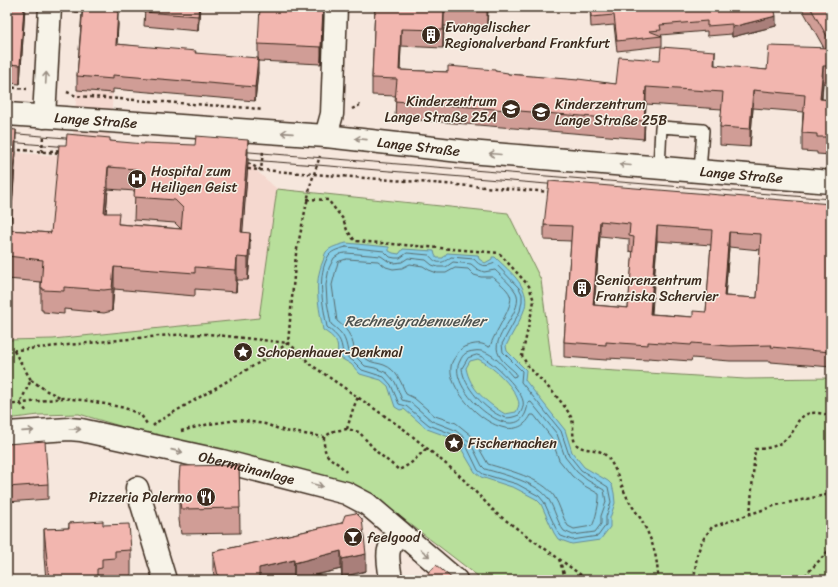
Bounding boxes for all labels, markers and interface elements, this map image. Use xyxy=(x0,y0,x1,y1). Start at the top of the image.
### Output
place label: Evangelischer Regionalverband Frankfurt xyxy=(445,15,610,56)
building icon: Evangelischer Regionalverband Frankfurt xyxy=(420,24,442,46)
one-way arrow xyxy=(43,72,50,85)
place label: Kinderzentrum Lange Straße 25A xyxy=(385,89,497,130)
place label: Kinderzentrum Lange Straße 25B xyxy=(555,92,667,133)
school or university icon: Kinderzentrum Lange Straße 25A xyxy=(500,98,522,120)
school or university icon: Kinderzentrum Lange Straße 25B xyxy=(530,101,552,123)
street label: Lange Straße xyxy=(53,105,138,135)
street label: Lange Straße xyxy=(376,129,461,163)
one-way arrow xyxy=(281,130,294,137)
one-way arrow xyxy=(355,136,368,143)
one-way arrow xyxy=(489,150,502,158)
place label: Hospital zum Heiligen Geist xyxy=(151,159,238,200)
street label: Lange Straße xyxy=(699,159,784,190)
one-way arrow xyxy=(619,161,632,169)
hospital icon: Hospital zum Heiligen Geist xyxy=(126,168,148,190)
place label: Seniorenzentrum Franziska Schervier xyxy=(596,268,719,309)
building icon: Seniorenzentrum Franziska Schervier xyxy=(571,277,593,299)
water label: Rechneigrabenweiher xyxy=(345,308,488,334)
place label: Schopenhauer-Denkmal xyxy=(257,340,404,365)
place icon: Schopenhauer-Denkmal xyxy=(232,341,254,363)
one-way arrow xyxy=(68,426,81,433)
one-way arrow xyxy=(21,428,34,435)
place label: Fischernachen xyxy=(468,431,557,456)
place icon: Fischernachen xyxy=(443,432,465,454)
street label: Obermainanlage xyxy=(196,444,298,492)
one-way arrow xyxy=(170,447,183,455)
one-way arrow xyxy=(310,482,323,490)
place label: Pizzeria Palermo xyxy=(89,485,192,510)
restaurant icon: Pizzeria Palermo xyxy=(195,486,217,508)
place label: feelgood xyxy=(367,525,422,550)
bar icon: feelgood xyxy=(342,526,364,548)
one-way arrow xyxy=(420,549,430,558)

